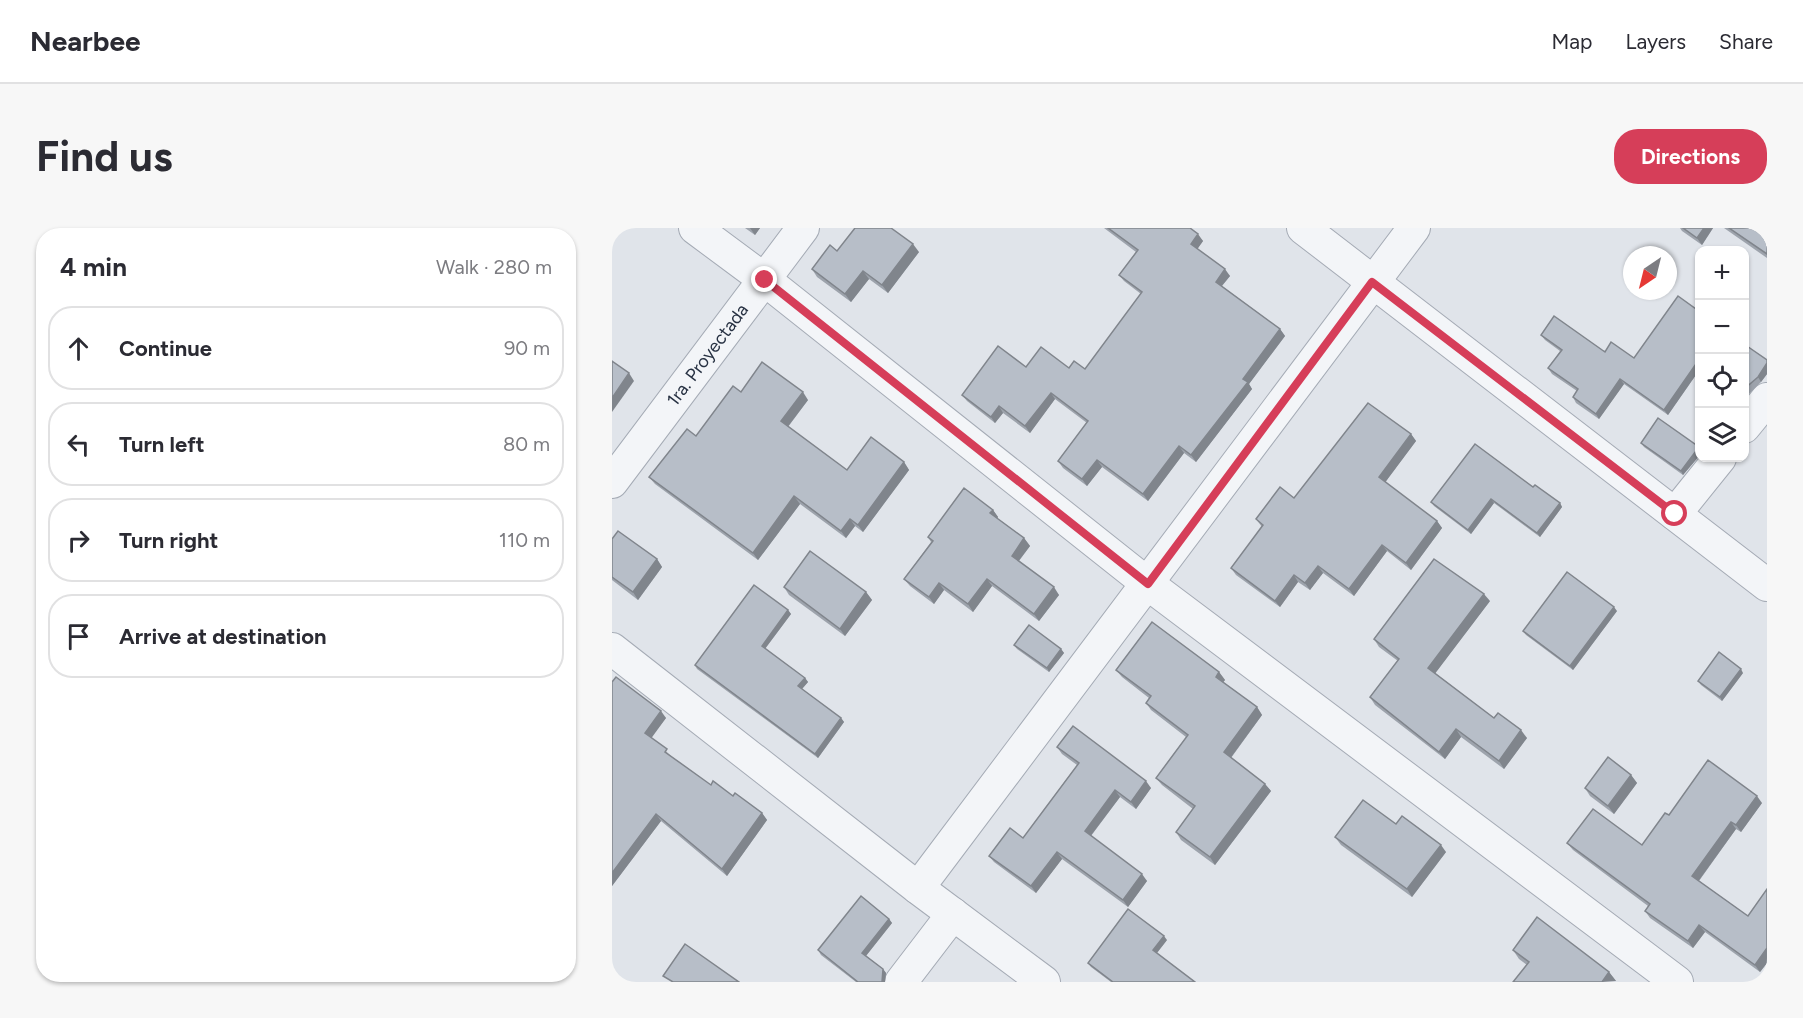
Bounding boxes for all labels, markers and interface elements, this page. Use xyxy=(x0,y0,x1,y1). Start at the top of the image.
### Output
text: Nearbee xyxy=(30,24,140,58)
text: Map xyxy=(1552,29,1592,54)
text: Layers xyxy=(1625,29,1686,54)
text: Share xyxy=(1719,29,1773,54)
button: Directions xyxy=(1614,129,1767,184)
text: Find us xyxy=(36,131,173,182)
north arrow xyxy=(1623,246,1677,300)
map controls xyxy=(1695,246,1749,462)
button: + xyxy=(1695,246,1749,300)
text: 4 min xyxy=(60,251,127,283)
text: Walk · 280 m xyxy=(436,255,552,279)
route end xyxy=(751,266,777,292)
street label: 1ra. Proyectada xyxy=(662,300,753,410)
button: − xyxy=(1695,300,1749,354)
icon: ahead xyxy=(62,332,95,365)
text: Continue xyxy=(119,335,212,362)
text: 90 m xyxy=(504,336,550,360)
button: locate xyxy=(1695,354,1749,408)
button: layers xyxy=(1695,408,1749,462)
icon: left xyxy=(62,428,95,461)
text: Turn left xyxy=(119,431,205,458)
text: 80 m xyxy=(503,432,550,456)
route start xyxy=(1661,500,1687,526)
icon: right xyxy=(62,524,95,557)
text: Turn right xyxy=(119,527,218,554)
text: 110 m xyxy=(499,528,550,552)
icon: arrive xyxy=(62,620,95,653)
text: Arrive at destination xyxy=(119,623,327,650)

